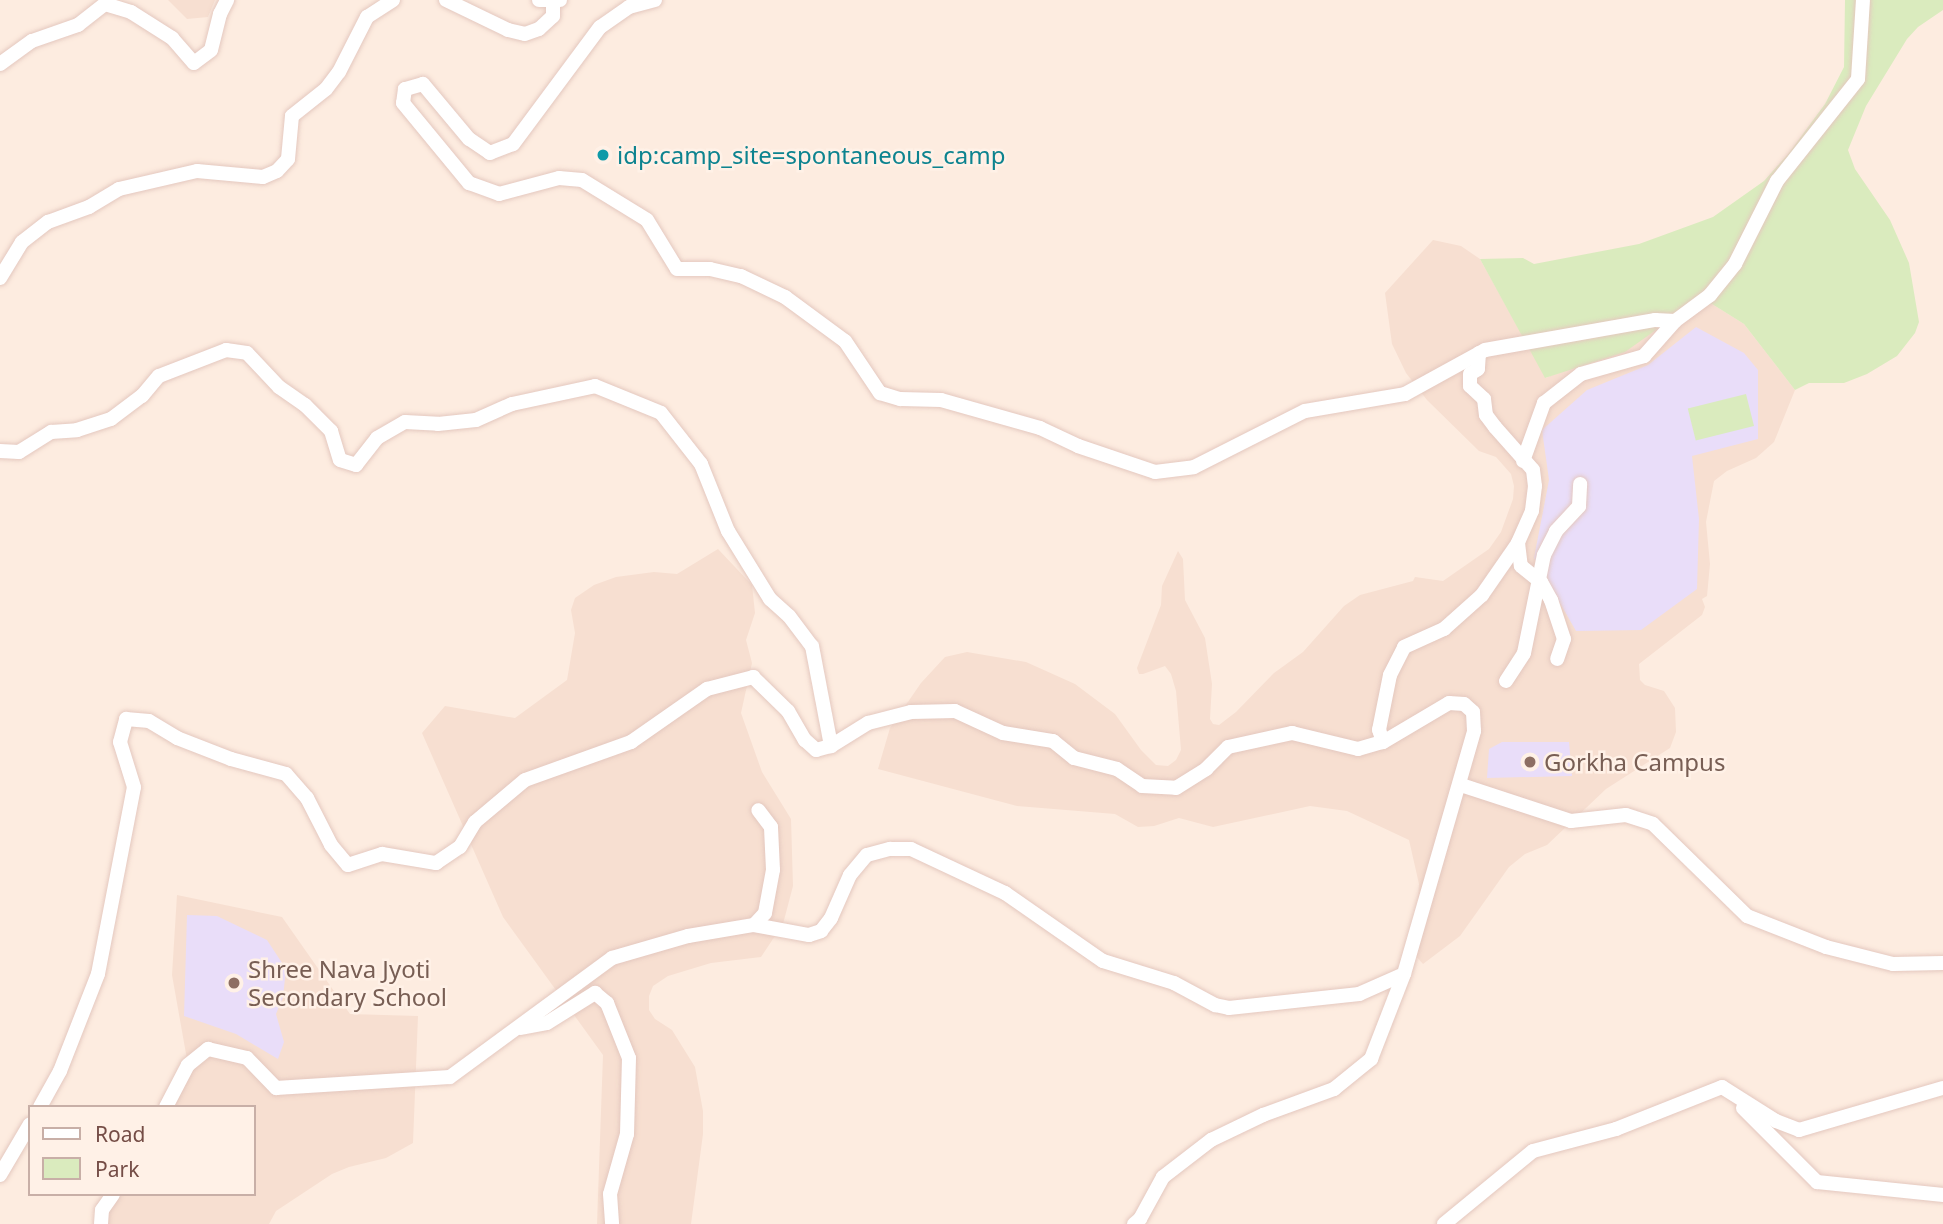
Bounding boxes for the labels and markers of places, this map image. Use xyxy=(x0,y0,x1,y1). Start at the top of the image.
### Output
place label: idp:camp_site=spontaneous_camp xyxy=(617,141,1005,169)
marker: idp:camp_site=spontaneous_camp xyxy=(595,147,611,163)
place label: Gorkha Campus xyxy=(1544,748,1725,776)
marker: Gorkha Campus xyxy=(1522,754,1538,770)
place label: Shree Nava Jyoti Secondary School xyxy=(248,955,447,1011)
marker: Shree Nava Jyoti Secondary School xyxy=(226,975,242,991)

